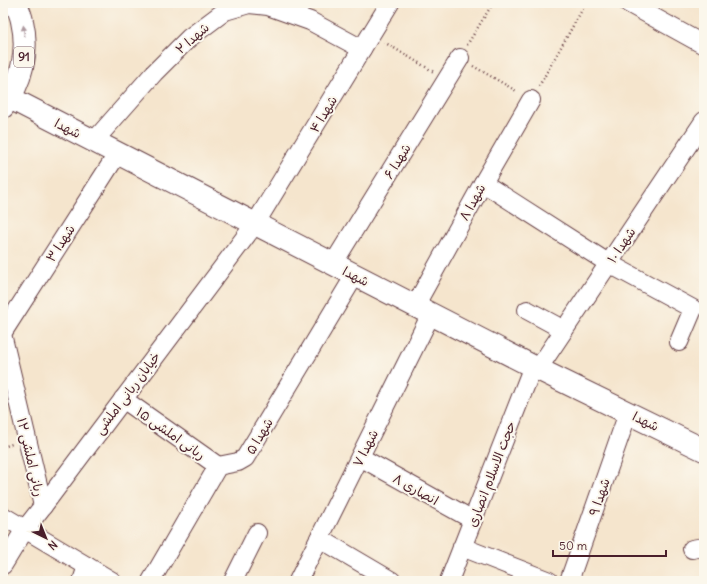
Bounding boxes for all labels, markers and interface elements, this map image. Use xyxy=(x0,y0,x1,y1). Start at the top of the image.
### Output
street label: شهدا ۲ xyxy=(172,19,213,58)
one-way arrow xyxy=(20,25,27,37)
road number: 91 xyxy=(14,47,34,67)
street label: شهدا ۴ xyxy=(306,93,341,136)
street label: شهدا xyxy=(52,115,84,142)
street label: شهدا ۶ xyxy=(380,141,415,182)
street label: شهدا ۸ xyxy=(455,181,489,224)
street label: شهدا ۳ xyxy=(42,221,79,265)
street label: شهدا ۱۰ xyxy=(603,224,639,266)
street label: شهدا xyxy=(340,263,372,290)
street label: خیابان ربانی املشی xyxy=(91,349,165,439)
street label: ربانی املشی ۱۵ xyxy=(132,403,209,464)
street label: شهدا xyxy=(630,408,662,435)
street label: شهدا ۵ xyxy=(242,415,277,458)
street label: ربانی املشی ۱۲ xyxy=(12,416,48,498)
street label: حجت الاسلام انصاری xyxy=(463,419,521,530)
street label: شهدا ۷ xyxy=(349,427,382,470)
street label: انصاری ۸ xyxy=(390,470,442,509)
street label: شهدا ۹ xyxy=(585,476,614,518)
north arrow xyxy=(26,518,66,558)
scale bar xyxy=(553,532,666,558)
text: N xyxy=(45,538,60,553)
text: 50 m xyxy=(559,538,588,553)

